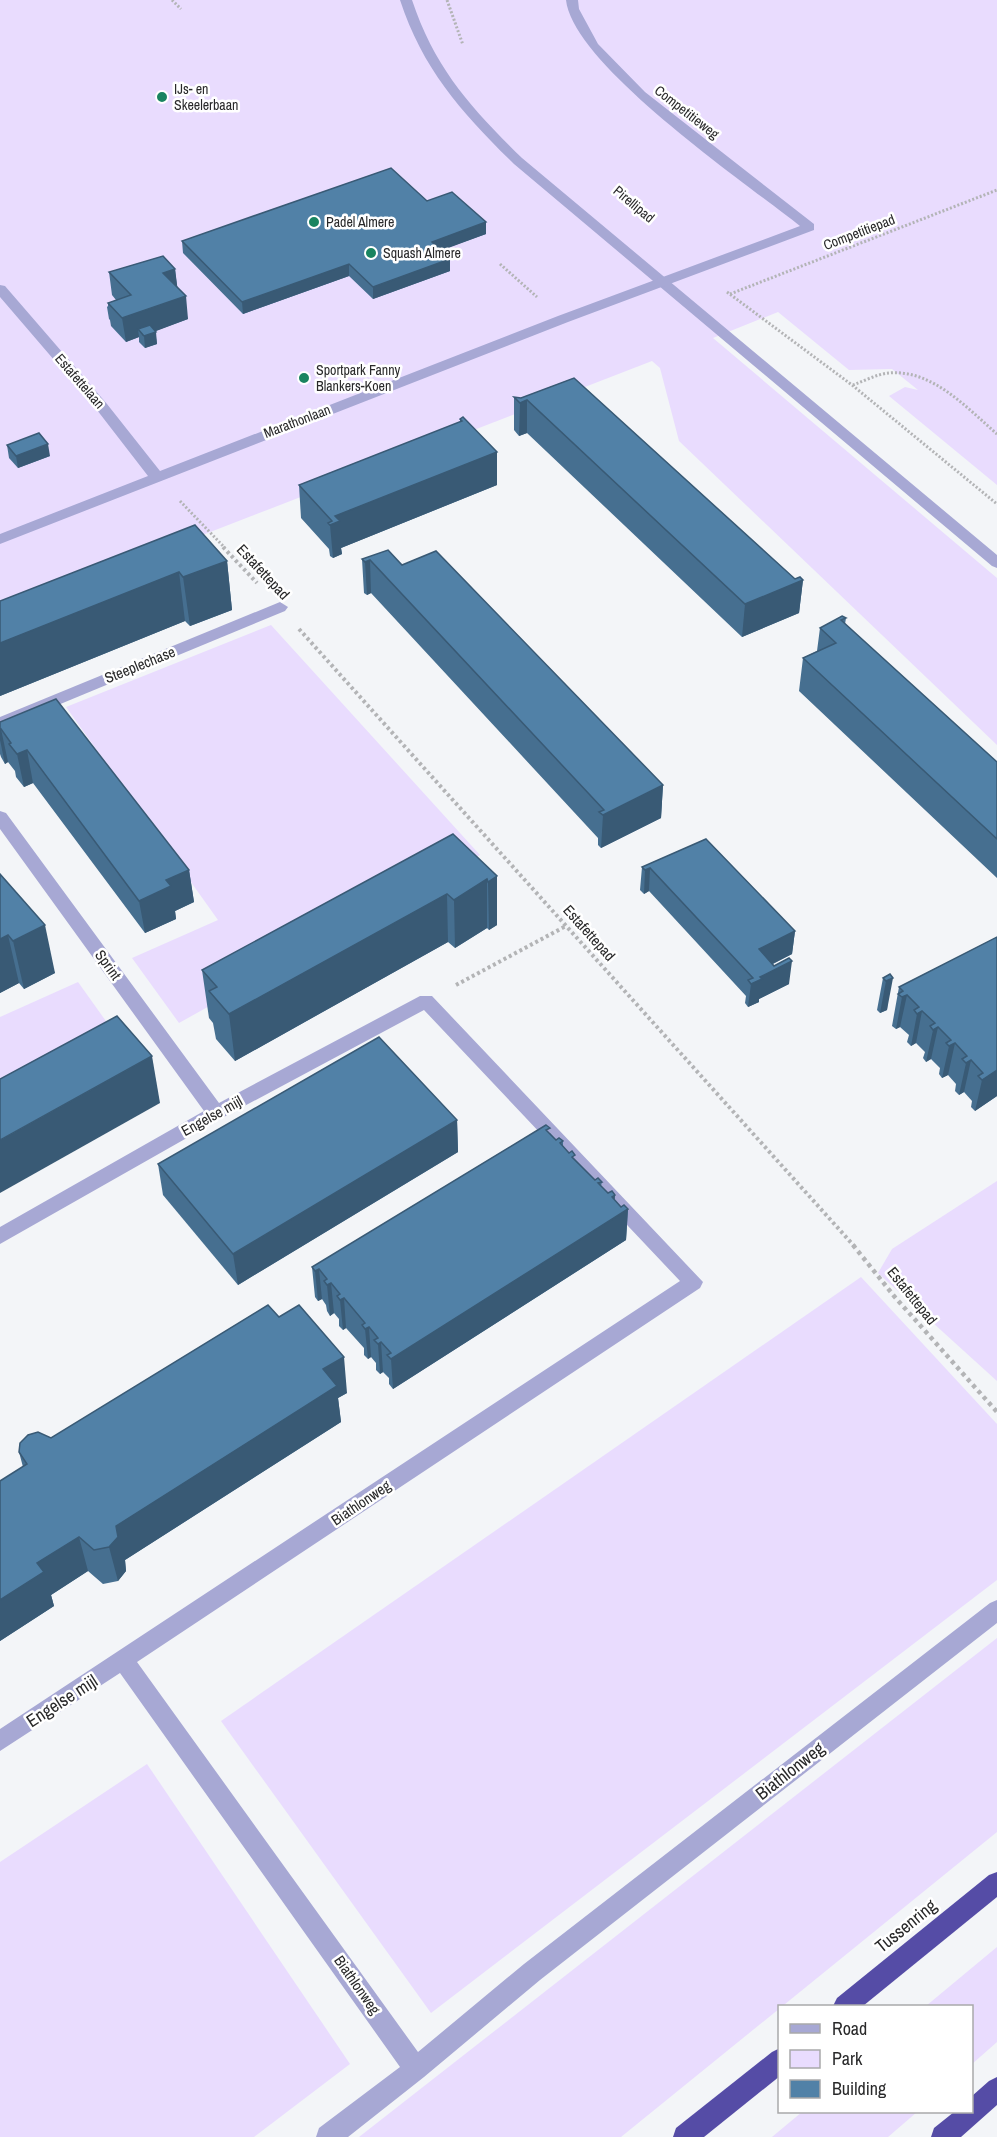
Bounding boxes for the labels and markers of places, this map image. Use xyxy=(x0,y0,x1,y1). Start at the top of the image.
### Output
place label: IJs- en Skeelerbaan xyxy=(174,80,238,114)
marker: IJs- en Skeelerbaan xyxy=(155,90,169,104)
place label: Padel Almere xyxy=(326,213,394,231)
marker: Padel Almere xyxy=(307,215,321,229)
place label: Squash Almere xyxy=(383,244,461,262)
marker: Squash Almere xyxy=(364,246,378,260)
place label: Sportpark Fanny Blankers-Koen xyxy=(316,361,401,395)
marker: Sportpark Fanny Blankers-Koen xyxy=(297,371,311,385)

